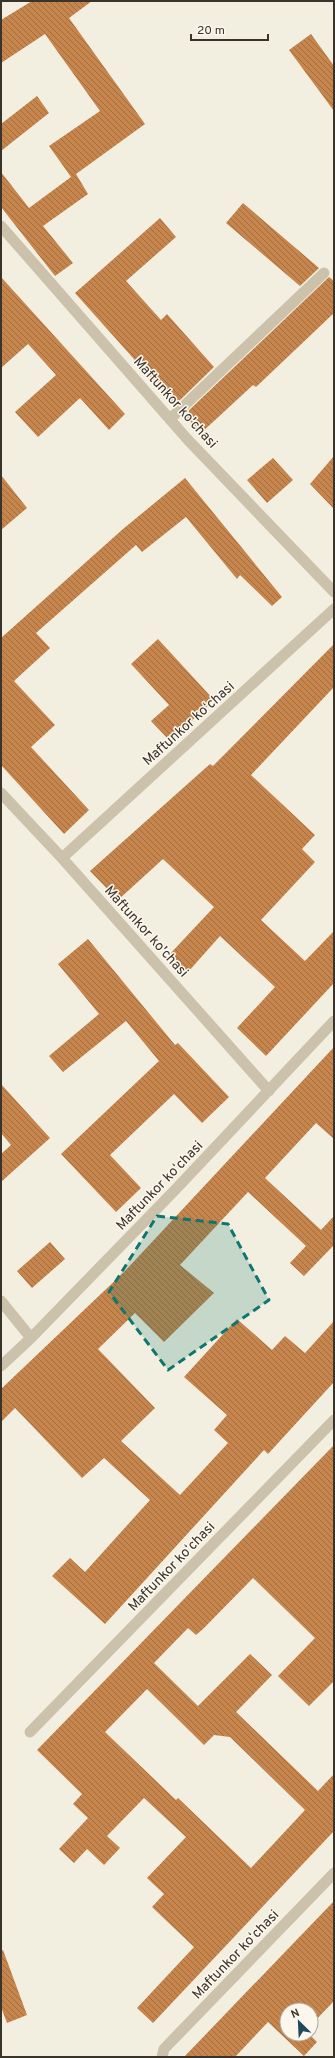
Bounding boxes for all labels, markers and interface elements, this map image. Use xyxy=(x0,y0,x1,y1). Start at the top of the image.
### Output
scale bar xyxy=(191,16,268,42)
text: 20 m xyxy=(197,23,225,39)
street label: Maftunkor ko'chasi xyxy=(129,354,221,452)
street label: Maftunkor koʻchasi xyxy=(140,678,238,770)
street label: Maftunkor ko'chasi xyxy=(100,883,192,981)
street label: Maftunkor koʻchasi xyxy=(113,1138,207,1234)
street label: Maftunkor koʻchasi xyxy=(125,1519,219,1615)
street label: Maftunkor koʻchasi xyxy=(189,1907,283,2003)
north arrow xyxy=(279,2002,319,2042)
text: N xyxy=(289,2006,302,2022)

